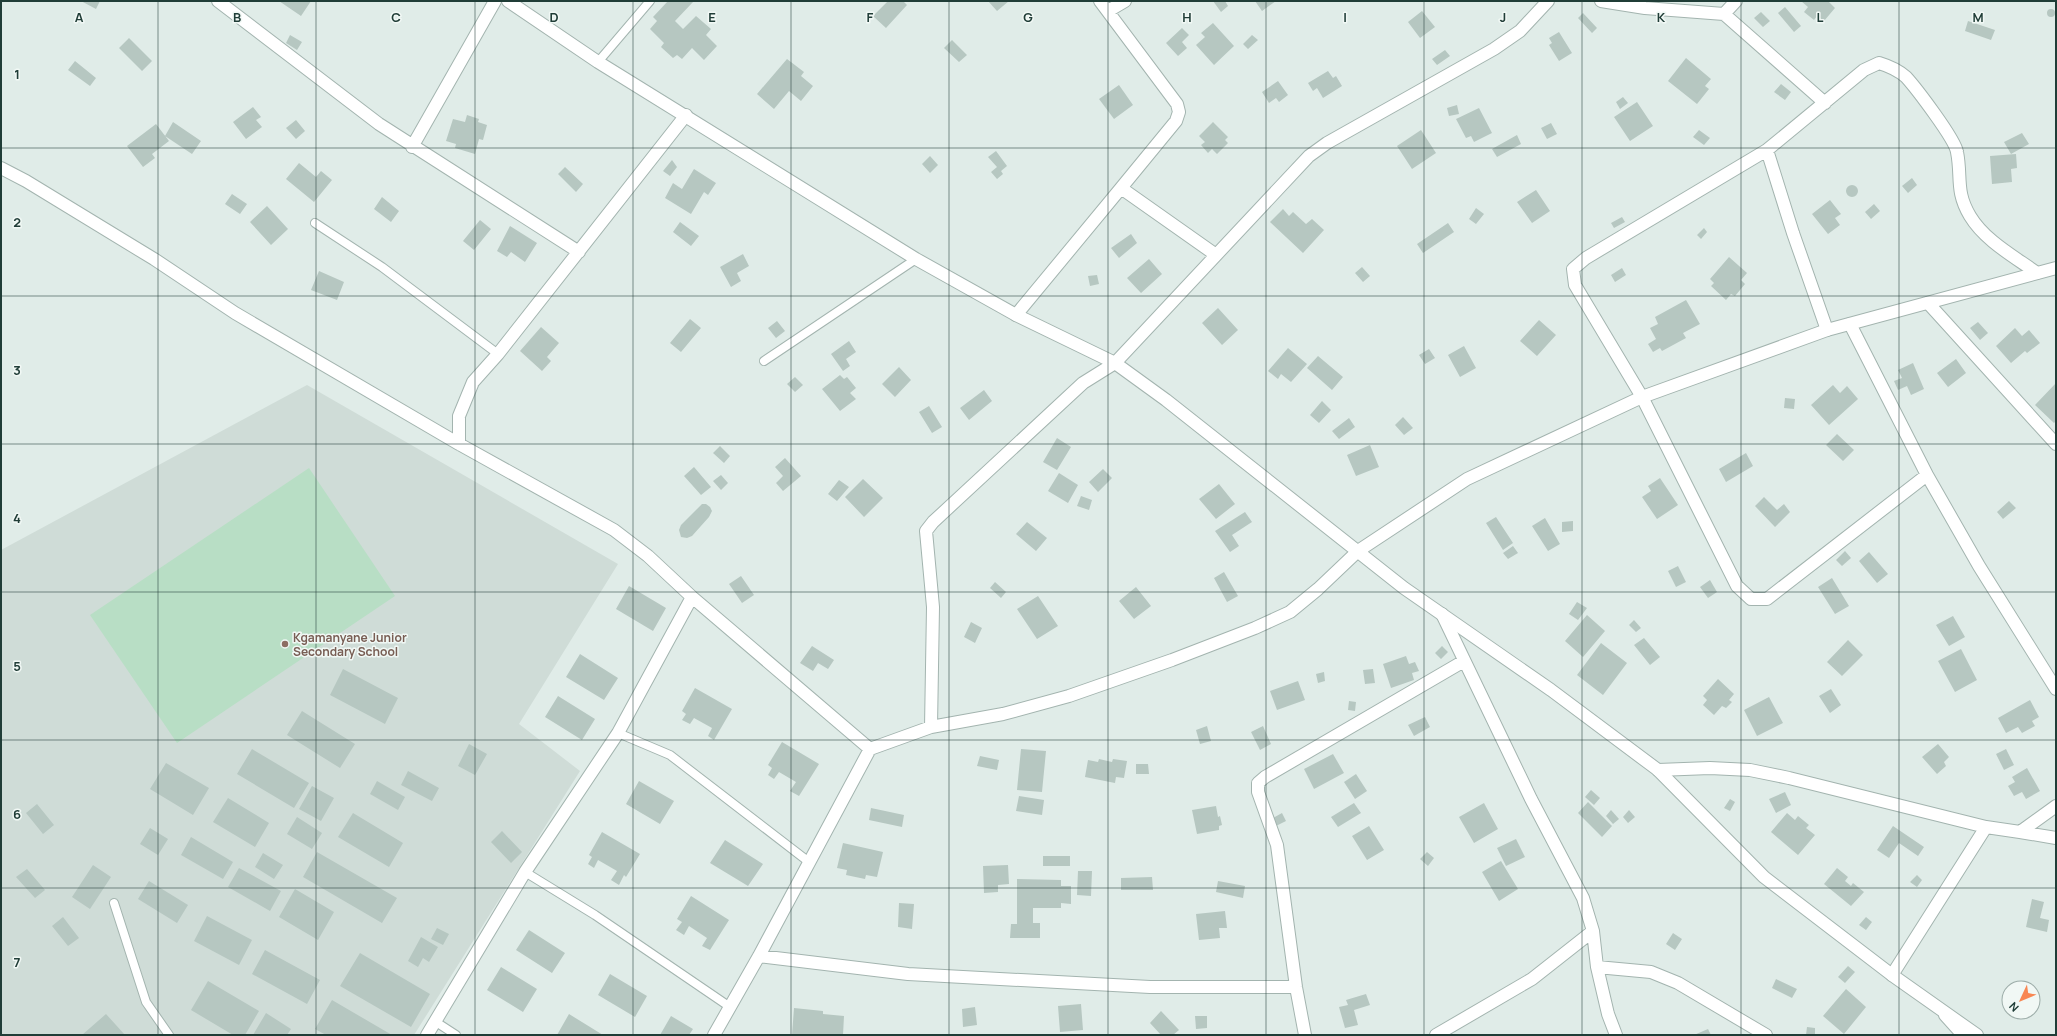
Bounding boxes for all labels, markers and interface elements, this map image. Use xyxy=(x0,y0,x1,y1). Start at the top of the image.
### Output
text: A xyxy=(75,8,84,26)
text: B xyxy=(233,8,241,26)
text: C xyxy=(391,8,401,26)
text: D xyxy=(549,8,559,26)
text: E xyxy=(708,8,716,26)
text: F xyxy=(867,8,874,26)
text: G xyxy=(1023,8,1033,26)
text: H xyxy=(1182,8,1192,26)
text: I xyxy=(1343,8,1347,26)
text: J xyxy=(1500,8,1506,26)
text: K xyxy=(1657,8,1666,26)
text: L xyxy=(1817,8,1824,26)
text: M xyxy=(1972,8,1984,26)
text: 1 xyxy=(14,65,20,83)
text: 2 xyxy=(13,213,21,231)
text: 3 xyxy=(13,361,21,379)
text: 4 xyxy=(13,509,21,527)
place label: Kgamanyane Junior Secondary School xyxy=(293,629,407,660)
marker: Kgamanyane Junior Secondary School xyxy=(280,639,290,649)
text: 5 xyxy=(13,657,21,675)
text: 6 xyxy=(13,805,21,823)
text: 7 xyxy=(14,953,21,971)
north arrow xyxy=(2001,980,2041,1020)
text: N xyxy=(2005,999,2022,1015)

